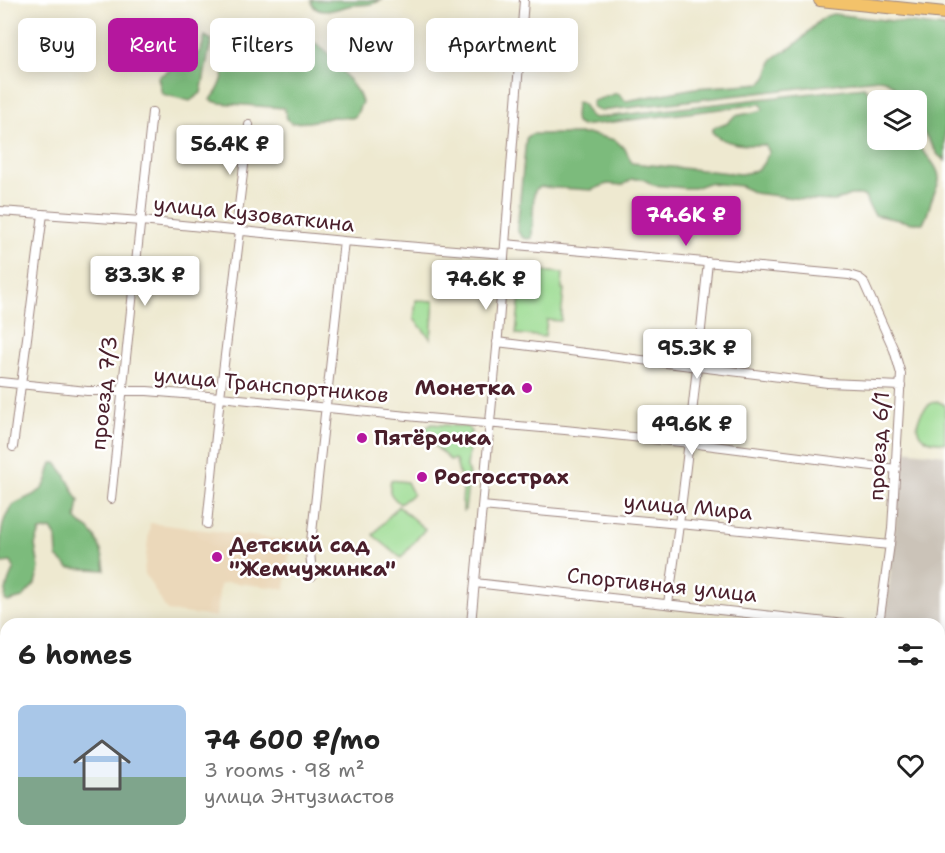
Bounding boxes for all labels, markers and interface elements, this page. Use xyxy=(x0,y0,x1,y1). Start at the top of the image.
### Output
chip: Buy xyxy=(18,18,96,72)
chip: Rent xyxy=(108,18,198,72)
chip: Filters xyxy=(210,18,315,72)
chip: New xyxy=(327,18,414,72)
chip: Apartment xyxy=(426,18,578,72)
map controls xyxy=(867,90,927,150)
button: layers xyxy=(867,90,927,150)
pin: 56.4K ₽ xyxy=(175,125,285,176)
text: 56.4K ₽ xyxy=(190,131,270,157)
street label: улица Кузоваткина xyxy=(152,190,356,238)
pin: 74.6K ₽ xyxy=(631,196,741,247)
text: 74.6K ₽ xyxy=(646,202,726,228)
pin: 83.3K ₽ xyxy=(90,256,200,307)
pin: 74.6K ₽ xyxy=(431,260,541,311)
text: 83.3K ₽ xyxy=(104,262,186,288)
text: 74.6K ₽ xyxy=(446,266,526,292)
pin: 95.3K ₽ xyxy=(642,329,752,380)
street label: проезд 7/3 xyxy=(84,334,124,452)
text: 95.3K ₽ xyxy=(657,335,737,361)
street label: улица Транспортников xyxy=(152,361,390,409)
place label: Монетка xyxy=(415,374,516,402)
marker: Монетка xyxy=(520,381,534,395)
street label: проезд 6/1 xyxy=(862,391,896,501)
pin: 49.6K ₽ xyxy=(637,405,747,456)
text: 49.6K ₽ xyxy=(651,411,733,437)
place label: Пятёрочка xyxy=(374,424,492,452)
marker: Пятёрочка xyxy=(355,431,369,445)
place label: Росгосстрах xyxy=(434,463,569,491)
marker: Росгосстрах xyxy=(415,470,429,484)
street label: улица Мира xyxy=(622,487,754,527)
place label: Детский сад "Жемчужинка" xyxy=(229,531,396,583)
marker: Детский сад "Жемчужинка" xyxy=(210,550,224,564)
street label: Спортивная улица xyxy=(566,561,758,609)
text: 6 homes xyxy=(18,637,132,672)
icon: filters xyxy=(894,638,927,671)
text: 74 600 ₽/mo xyxy=(204,722,380,757)
icon: home xyxy=(66,729,138,801)
icon: heart xyxy=(894,749,927,782)
text: 3 rooms · 98 m² xyxy=(204,757,365,783)
text: улица Энтузиастов xyxy=(204,783,394,809)

